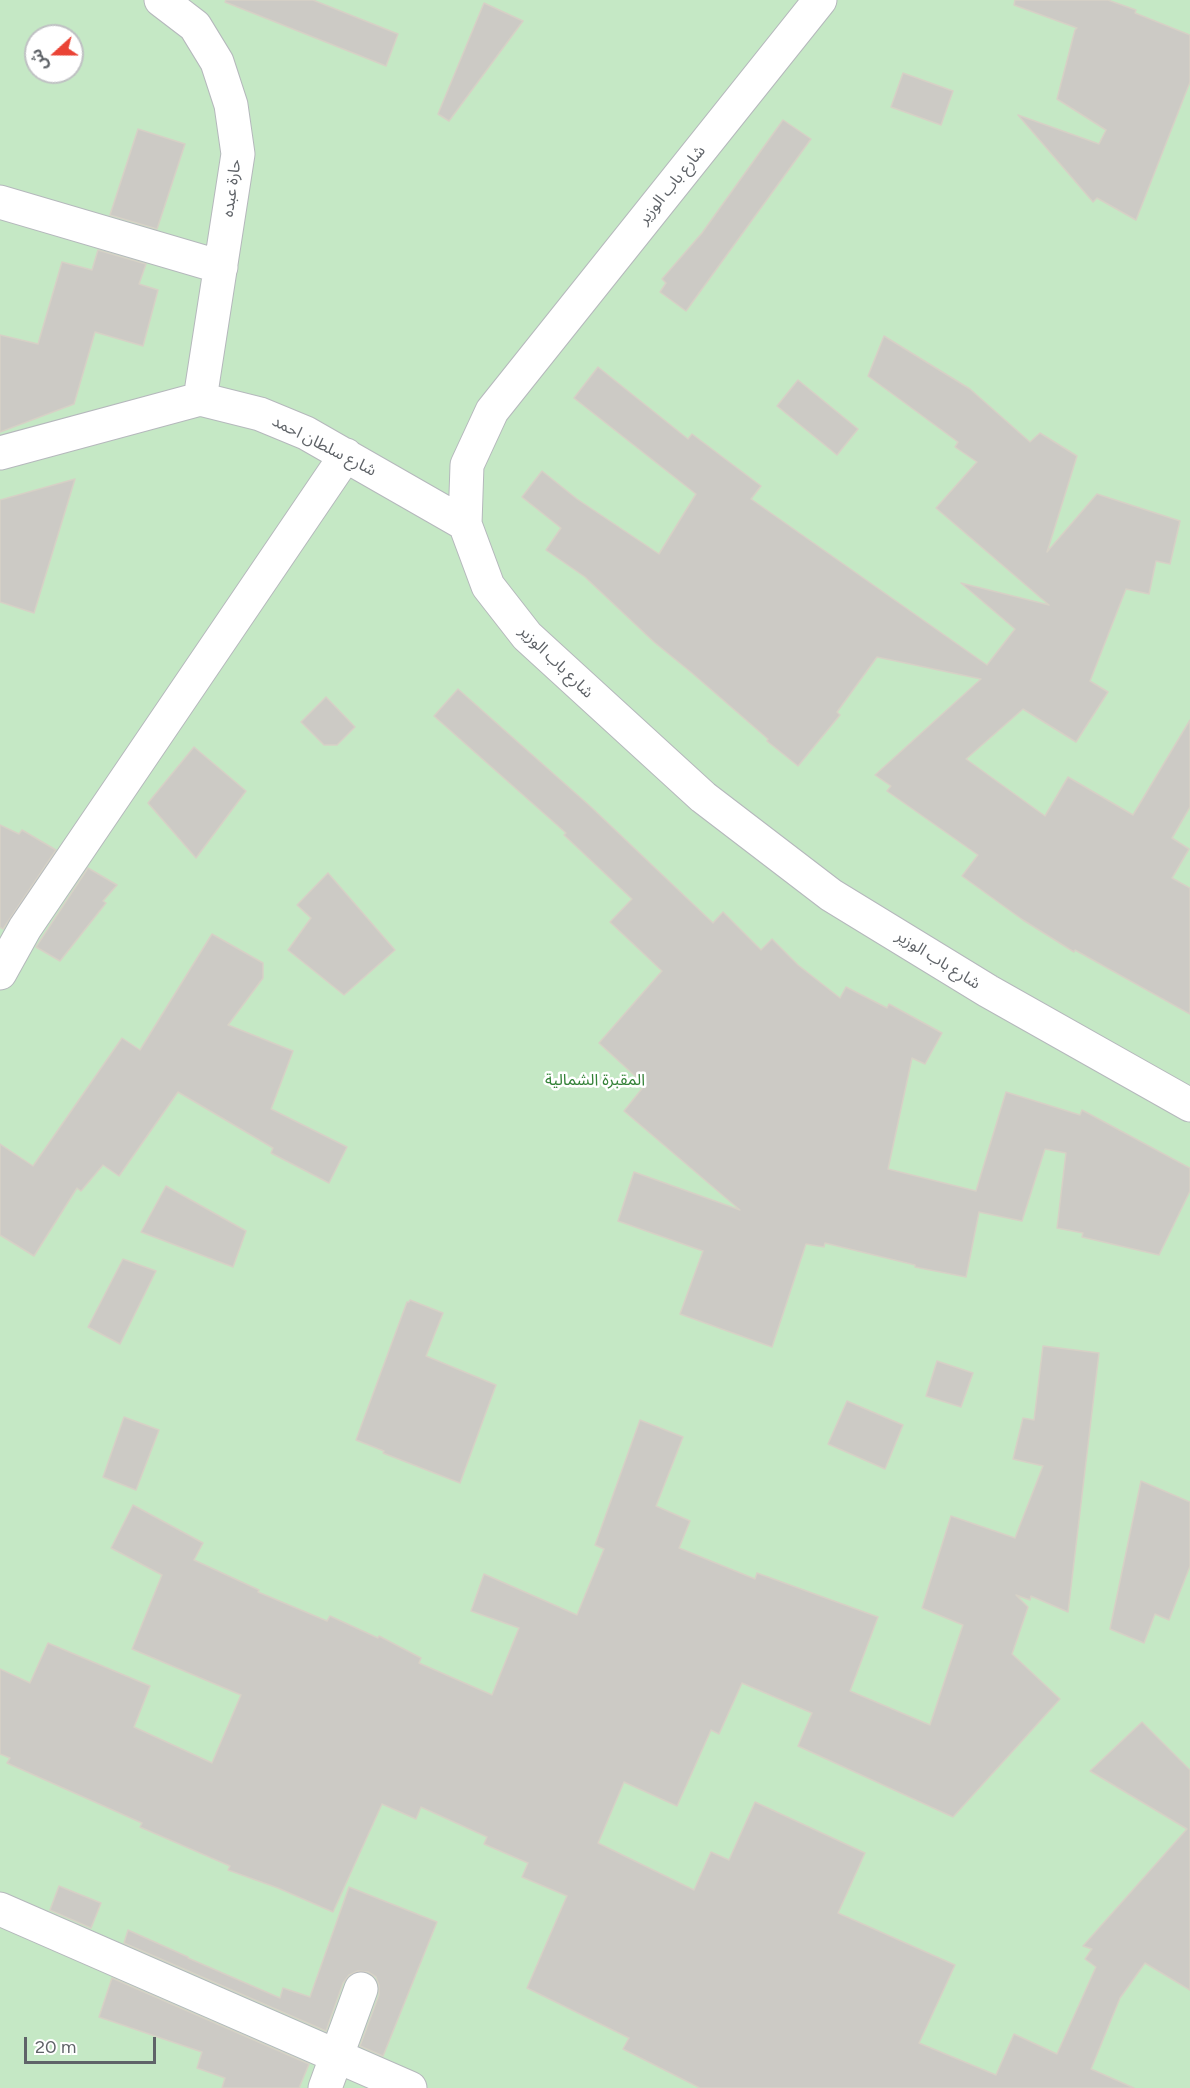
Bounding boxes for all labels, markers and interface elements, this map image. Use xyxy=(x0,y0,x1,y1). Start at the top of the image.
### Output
north arrow xyxy=(24,24,84,84)
text: ش xyxy=(26,46,51,74)
street label: شارع باب الوزير xyxy=(634,142,710,228)
street label: حارة عبده xyxy=(218,158,246,218)
street label: شارع سلطان احمد xyxy=(269,411,379,481)
street label: شارع باب الوزير xyxy=(515,622,597,702)
street label: شارع باب الوزير xyxy=(892,926,984,994)
park label: المقبرة الشمالية xyxy=(545,1070,645,1090)
scale bar xyxy=(27,2025,159,2063)
text: 20 m xyxy=(35,2036,76,2058)

